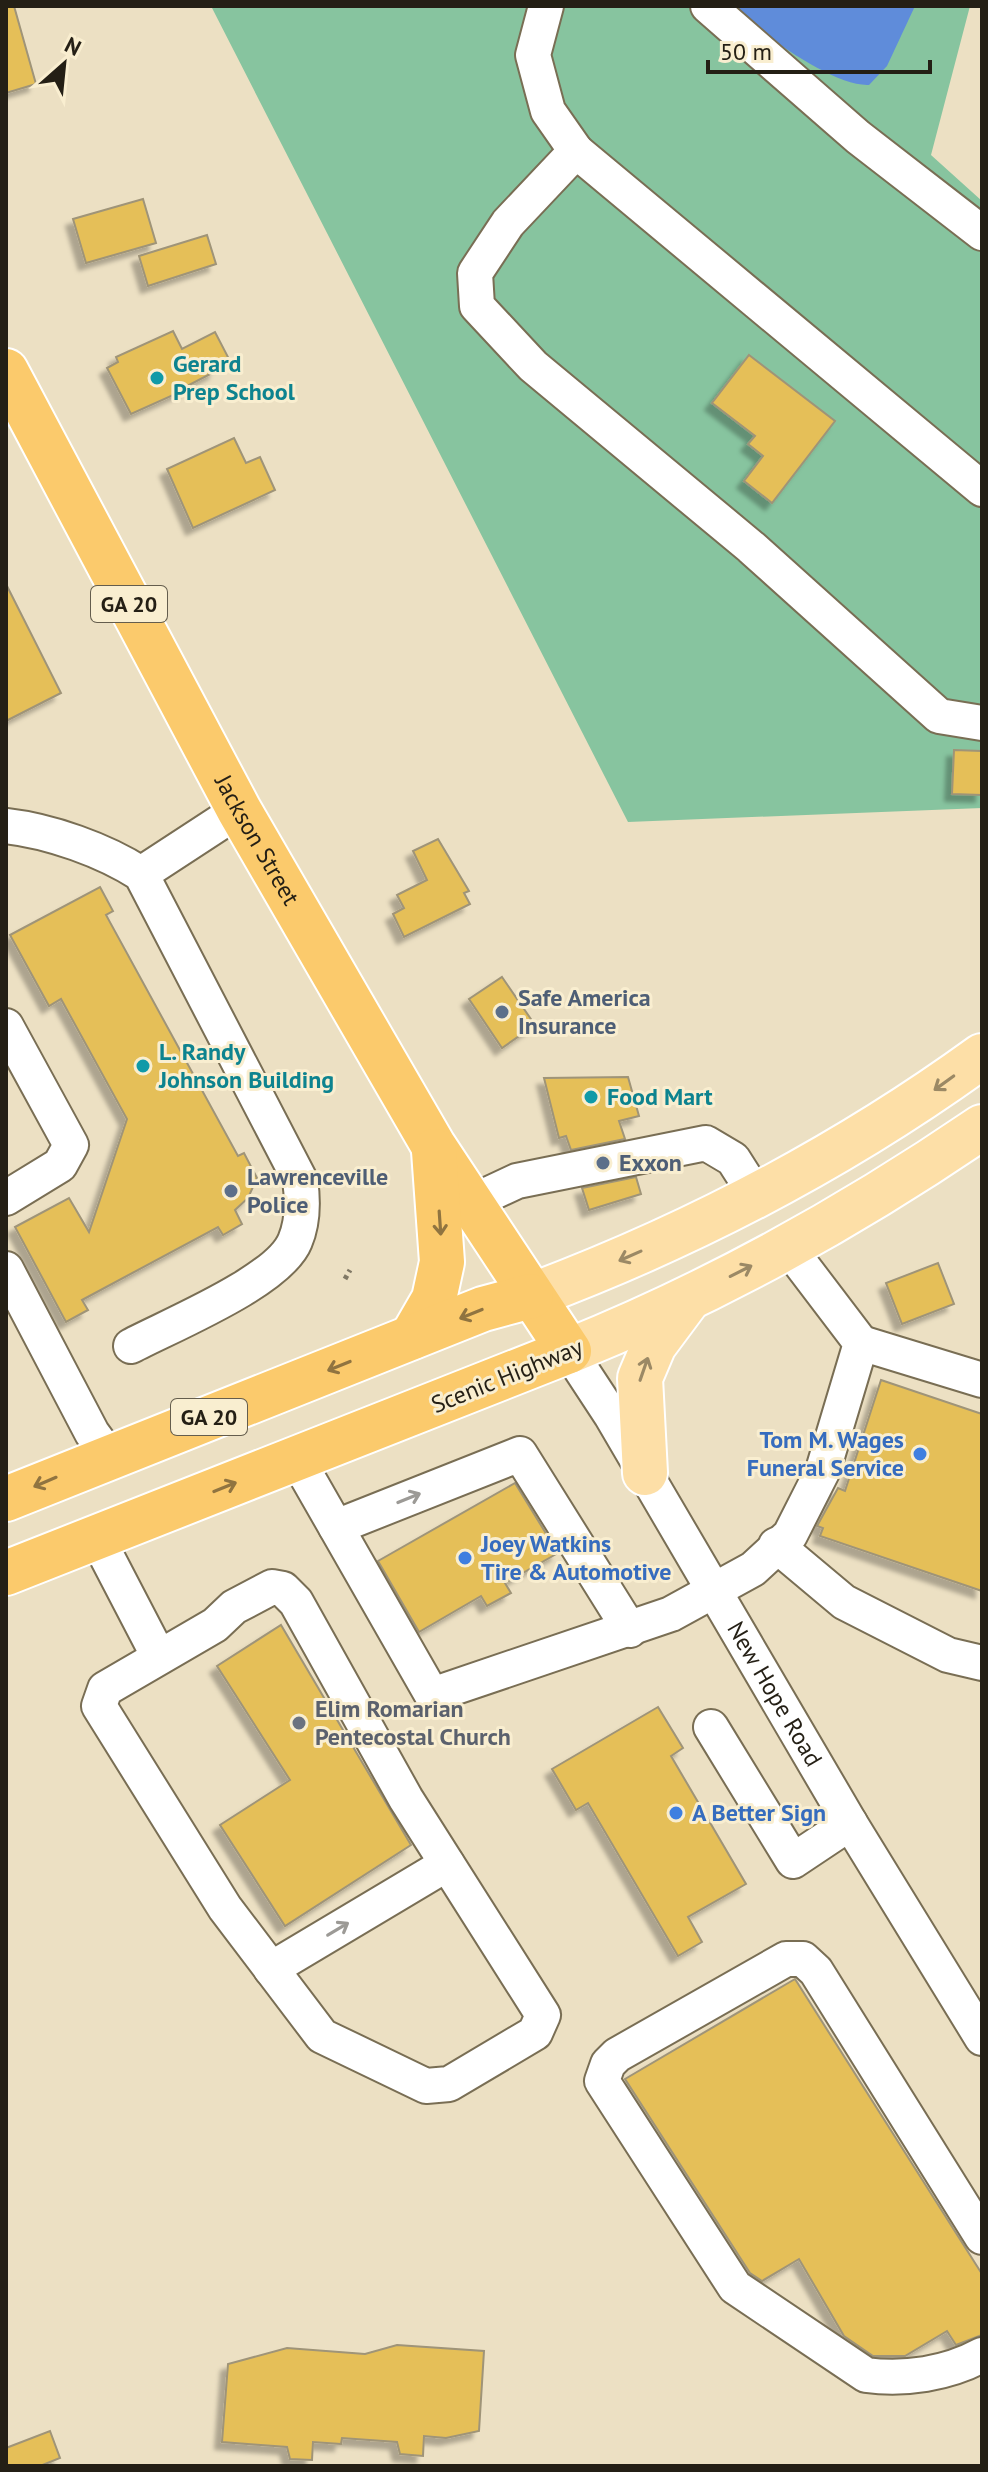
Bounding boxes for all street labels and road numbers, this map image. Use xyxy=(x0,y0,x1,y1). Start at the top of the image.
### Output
road number: GA 20 xyxy=(91,586,167,622)
street label: Jackson Street xyxy=(208,768,307,911)
street label: Scenic Highway xyxy=(426,1331,587,1420)
road number: GA 20 xyxy=(171,1399,247,1435)
street label: New Hope Road xyxy=(720,1616,830,1772)

